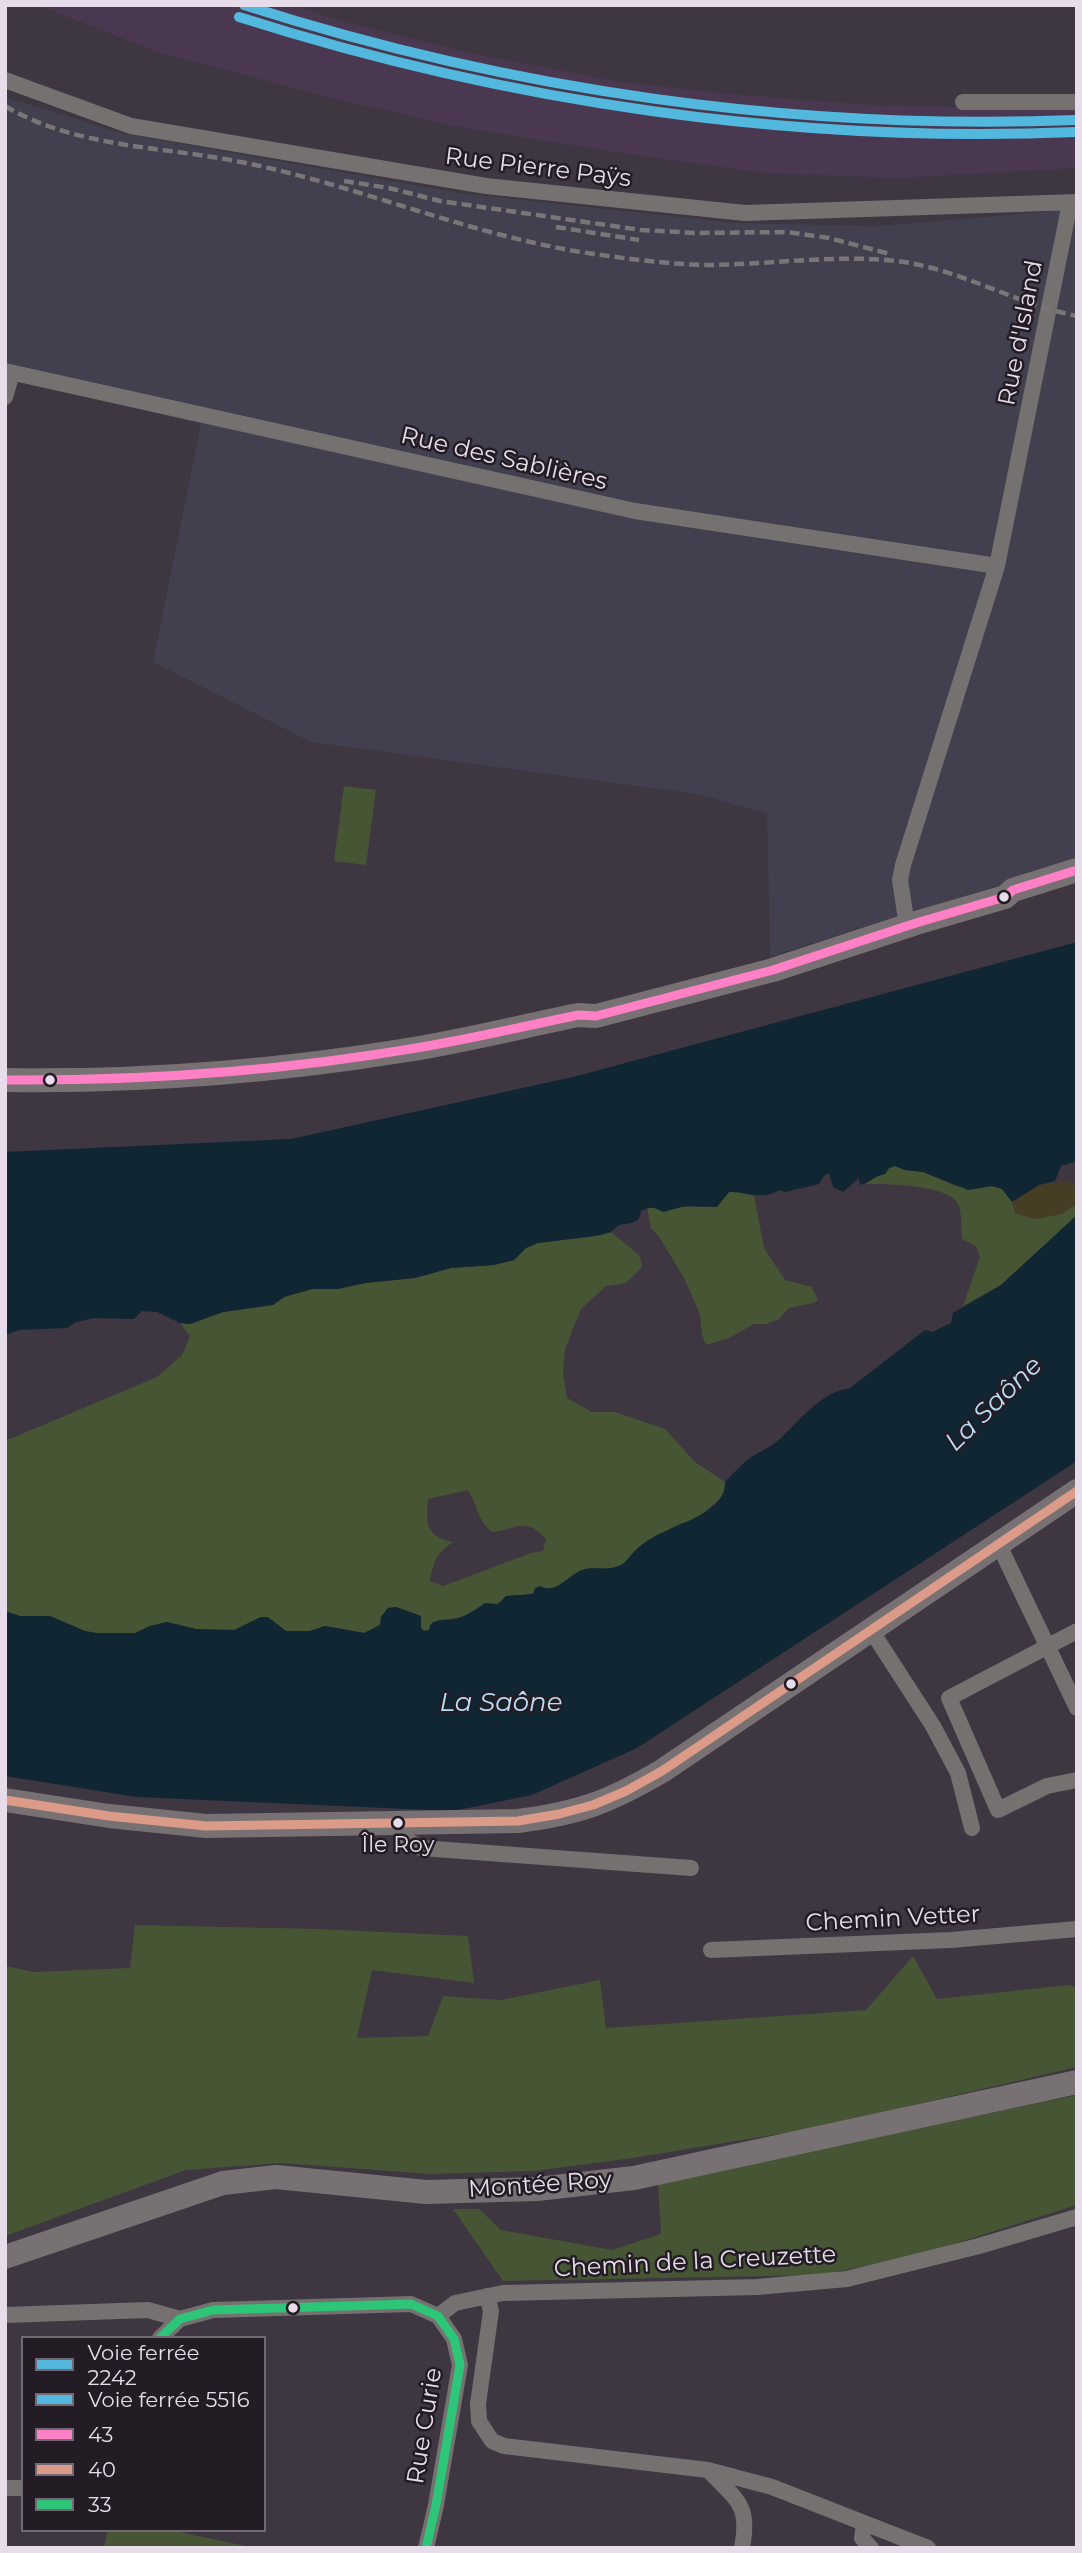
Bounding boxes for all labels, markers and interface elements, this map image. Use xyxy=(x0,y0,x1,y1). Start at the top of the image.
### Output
street label: Rue Pierre Paÿs xyxy=(443,142,633,194)
street label: Rue d'Island xyxy=(993,258,1049,408)
street label: Rue des Sablières xyxy=(398,421,610,497)
unlabelled marker xyxy=(997,890,1011,904)
unlabelled marker xyxy=(43,1073,57,1087)
water label: La Saône xyxy=(939,1350,1049,1458)
unlabelled marker xyxy=(784,1677,798,1691)
water label: La Saône xyxy=(440,1687,562,1719)
marker: Île Roy xyxy=(391,1816,405,1830)
place label: Île Roy xyxy=(362,1833,434,1859)
street label: Chemin Vetter xyxy=(805,1900,981,1938)
street label: Montée Roy xyxy=(467,2166,613,2204)
street label: Chemin de la Creuzette xyxy=(553,2240,837,2284)
unlabelled marker xyxy=(286,2301,300,2315)
legend xyxy=(21,2336,266,2532)
text: Voie ferrée 2242 xyxy=(88,2340,199,2390)
street label: Rue Curie xyxy=(402,2366,448,2486)
text: Voie ferrée 5516 xyxy=(88,2387,249,2412)
text: 43 xyxy=(88,2422,113,2447)
text: 40 xyxy=(88,2457,116,2482)
text: 33 xyxy=(88,2492,112,2517)

